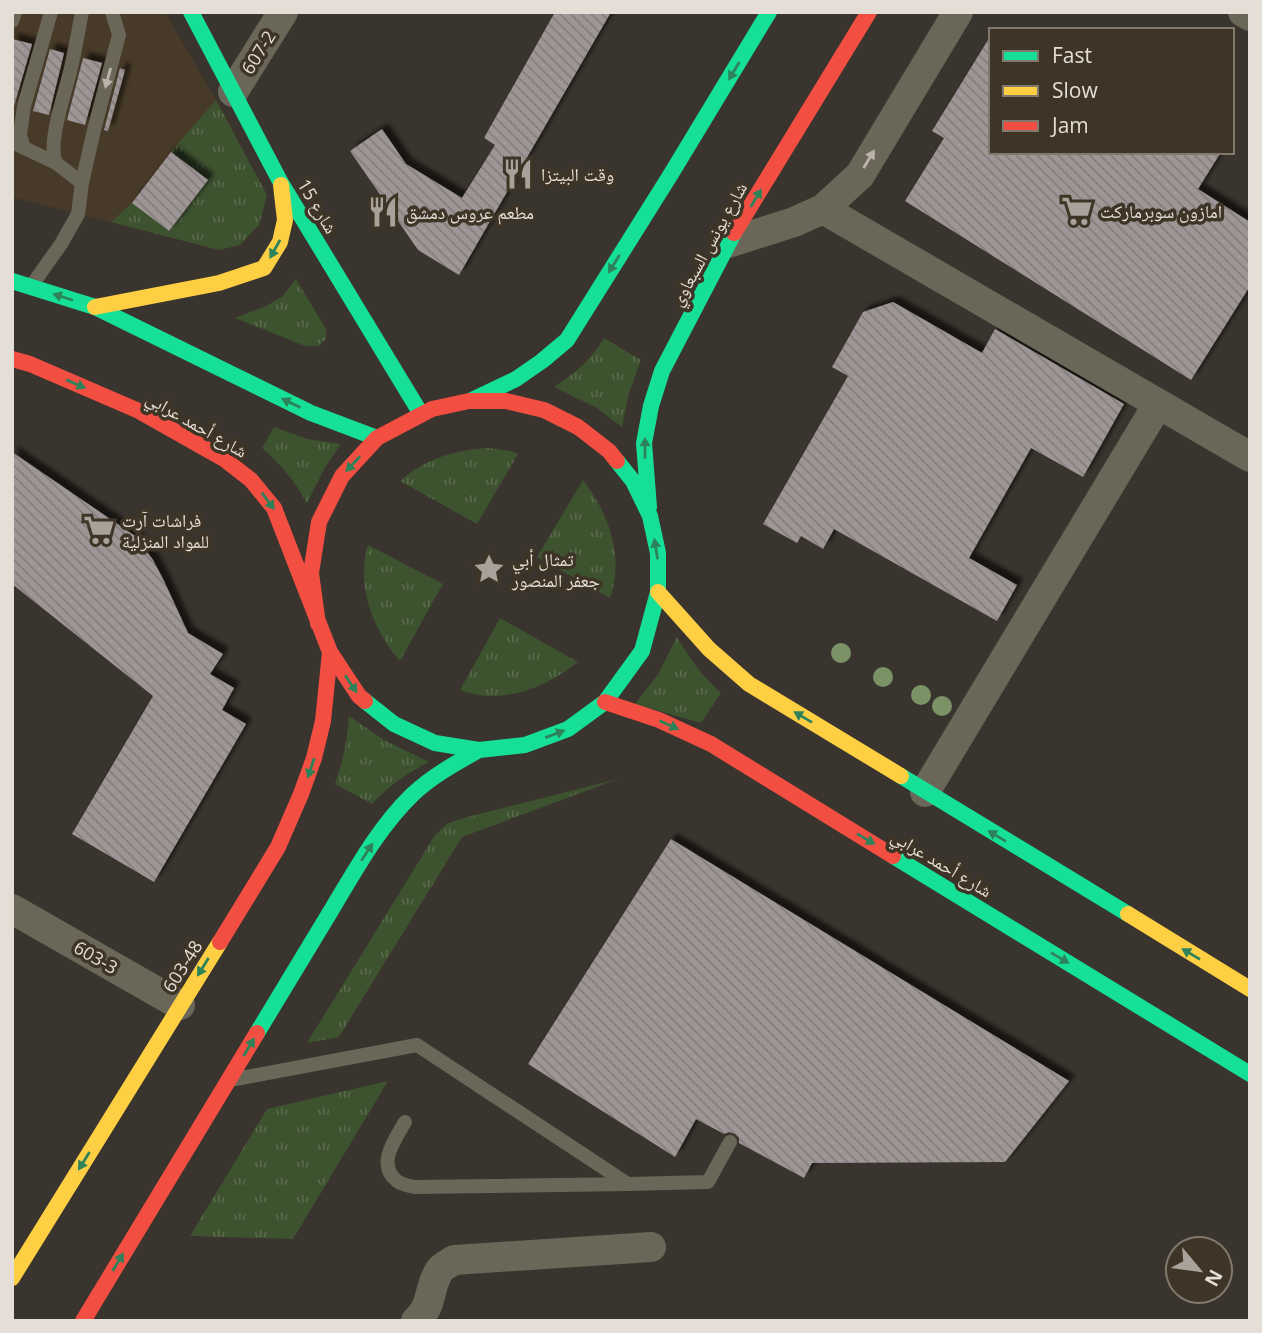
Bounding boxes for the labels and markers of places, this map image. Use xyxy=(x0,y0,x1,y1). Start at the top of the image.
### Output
restaurant icon: وقت البيتزا xyxy=(501,157,535,191)
place label: وقت البيتزا xyxy=(541,162,614,186)
supermarket icon: امازون سوبرماركت xyxy=(1060,194,1094,228)
restaurant icon: مطعم عروس دمشق xyxy=(366,195,400,229)
place label: امازون سوبرماركت xyxy=(1100,199,1222,223)
place label: مطعم عروس دمشق xyxy=(406,200,534,225)
place label: فراشات آرت للمواد المنزلية xyxy=(122,508,209,553)
supermarket icon: فراشات آرت للمواد المنزلية xyxy=(82,513,116,547)
place label: تمثال أبي جعفر المنصور xyxy=(511,547,600,592)
place icon: تمثال أبي جعفر المنصور xyxy=(472,552,506,586)

